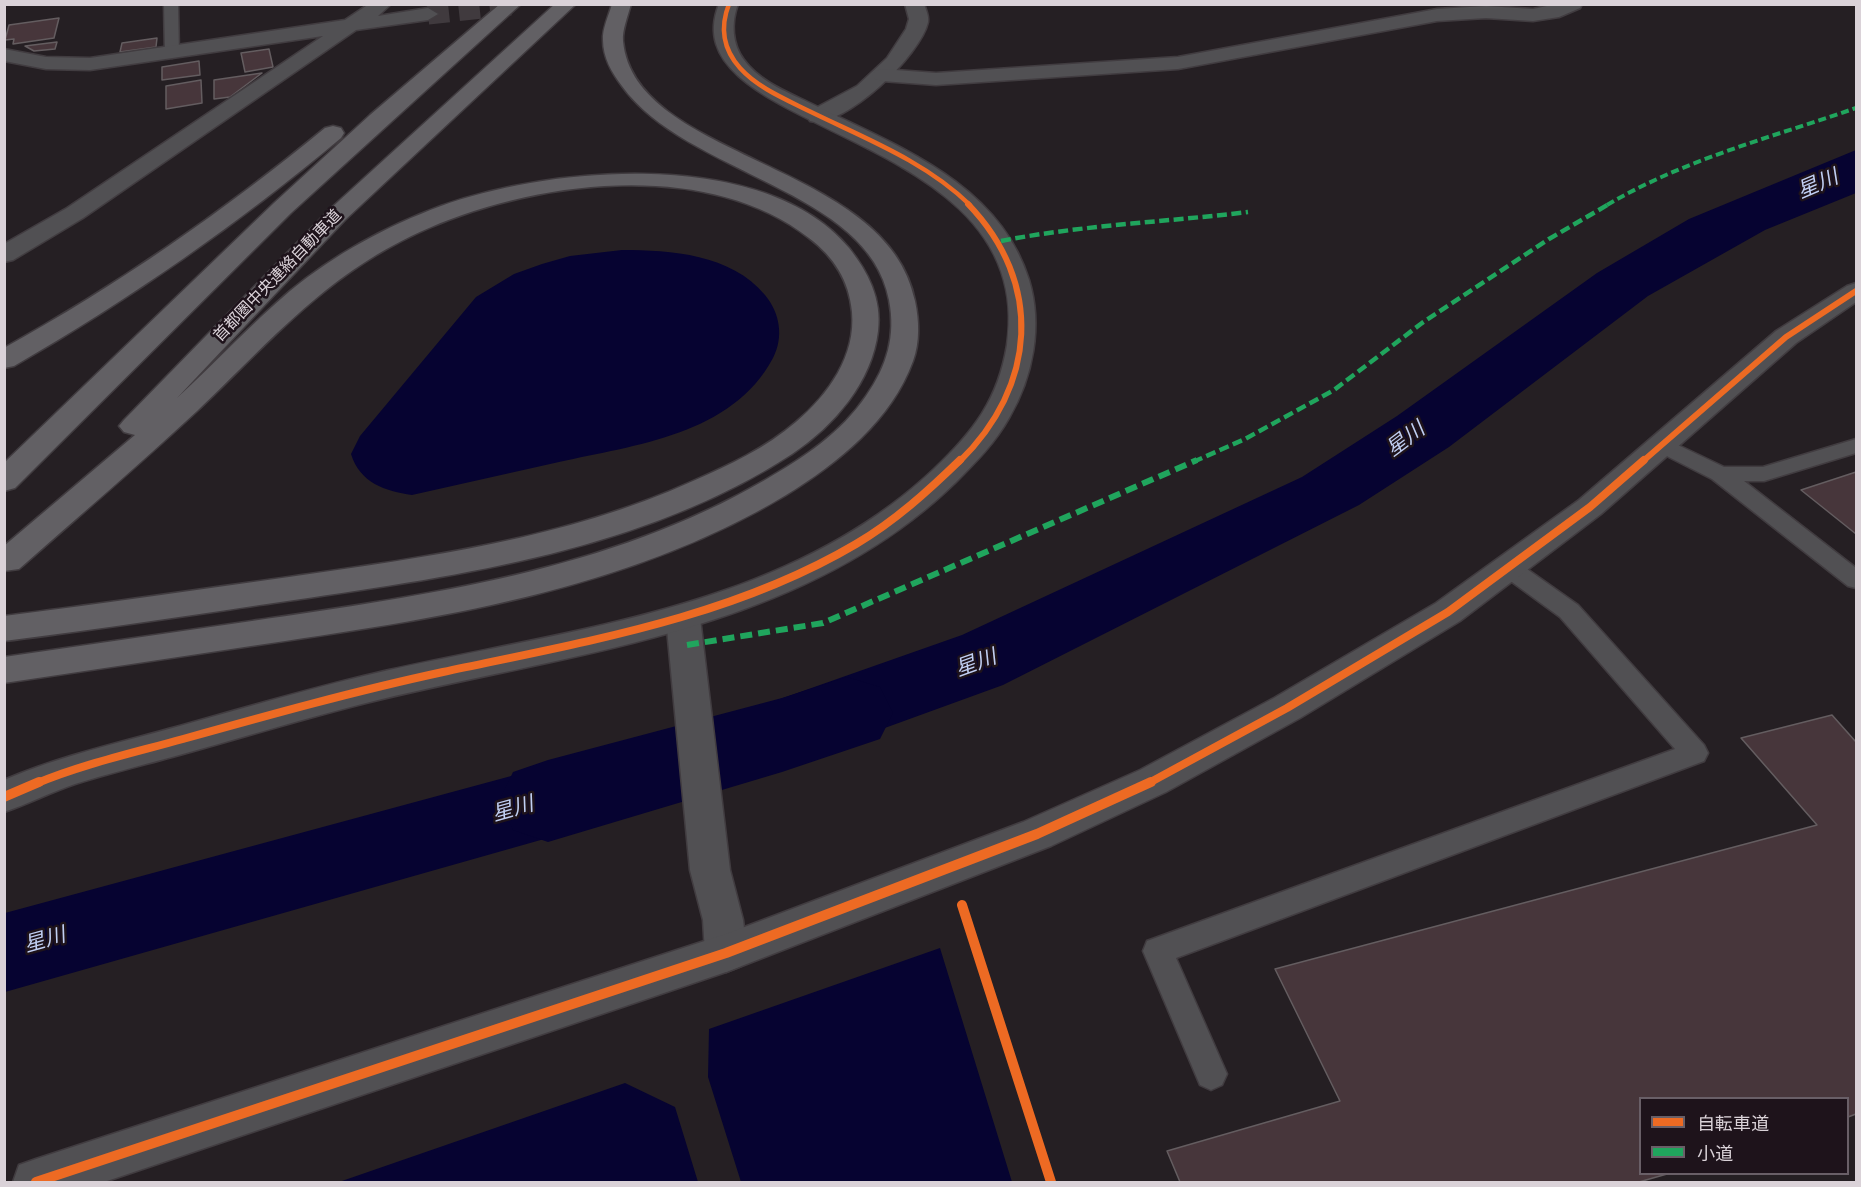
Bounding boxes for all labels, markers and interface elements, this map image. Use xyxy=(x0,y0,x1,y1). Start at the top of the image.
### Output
water label: 星川 xyxy=(1794,165,1842,205)
street label: 首都圏中央連絡自動車道 xyxy=(210,206,346,346)
water label: 星川 xyxy=(1382,417,1430,463)
water label: 星川 xyxy=(952,645,1000,683)
water label: 星川 xyxy=(489,792,537,828)
water label: 星川 xyxy=(21,923,69,959)
legend xyxy=(1639,1097,1849,1175)
text: 自転車道 xyxy=(1697,1113,1769,1135)
text: 小道 xyxy=(1697,1143,1733,1165)

